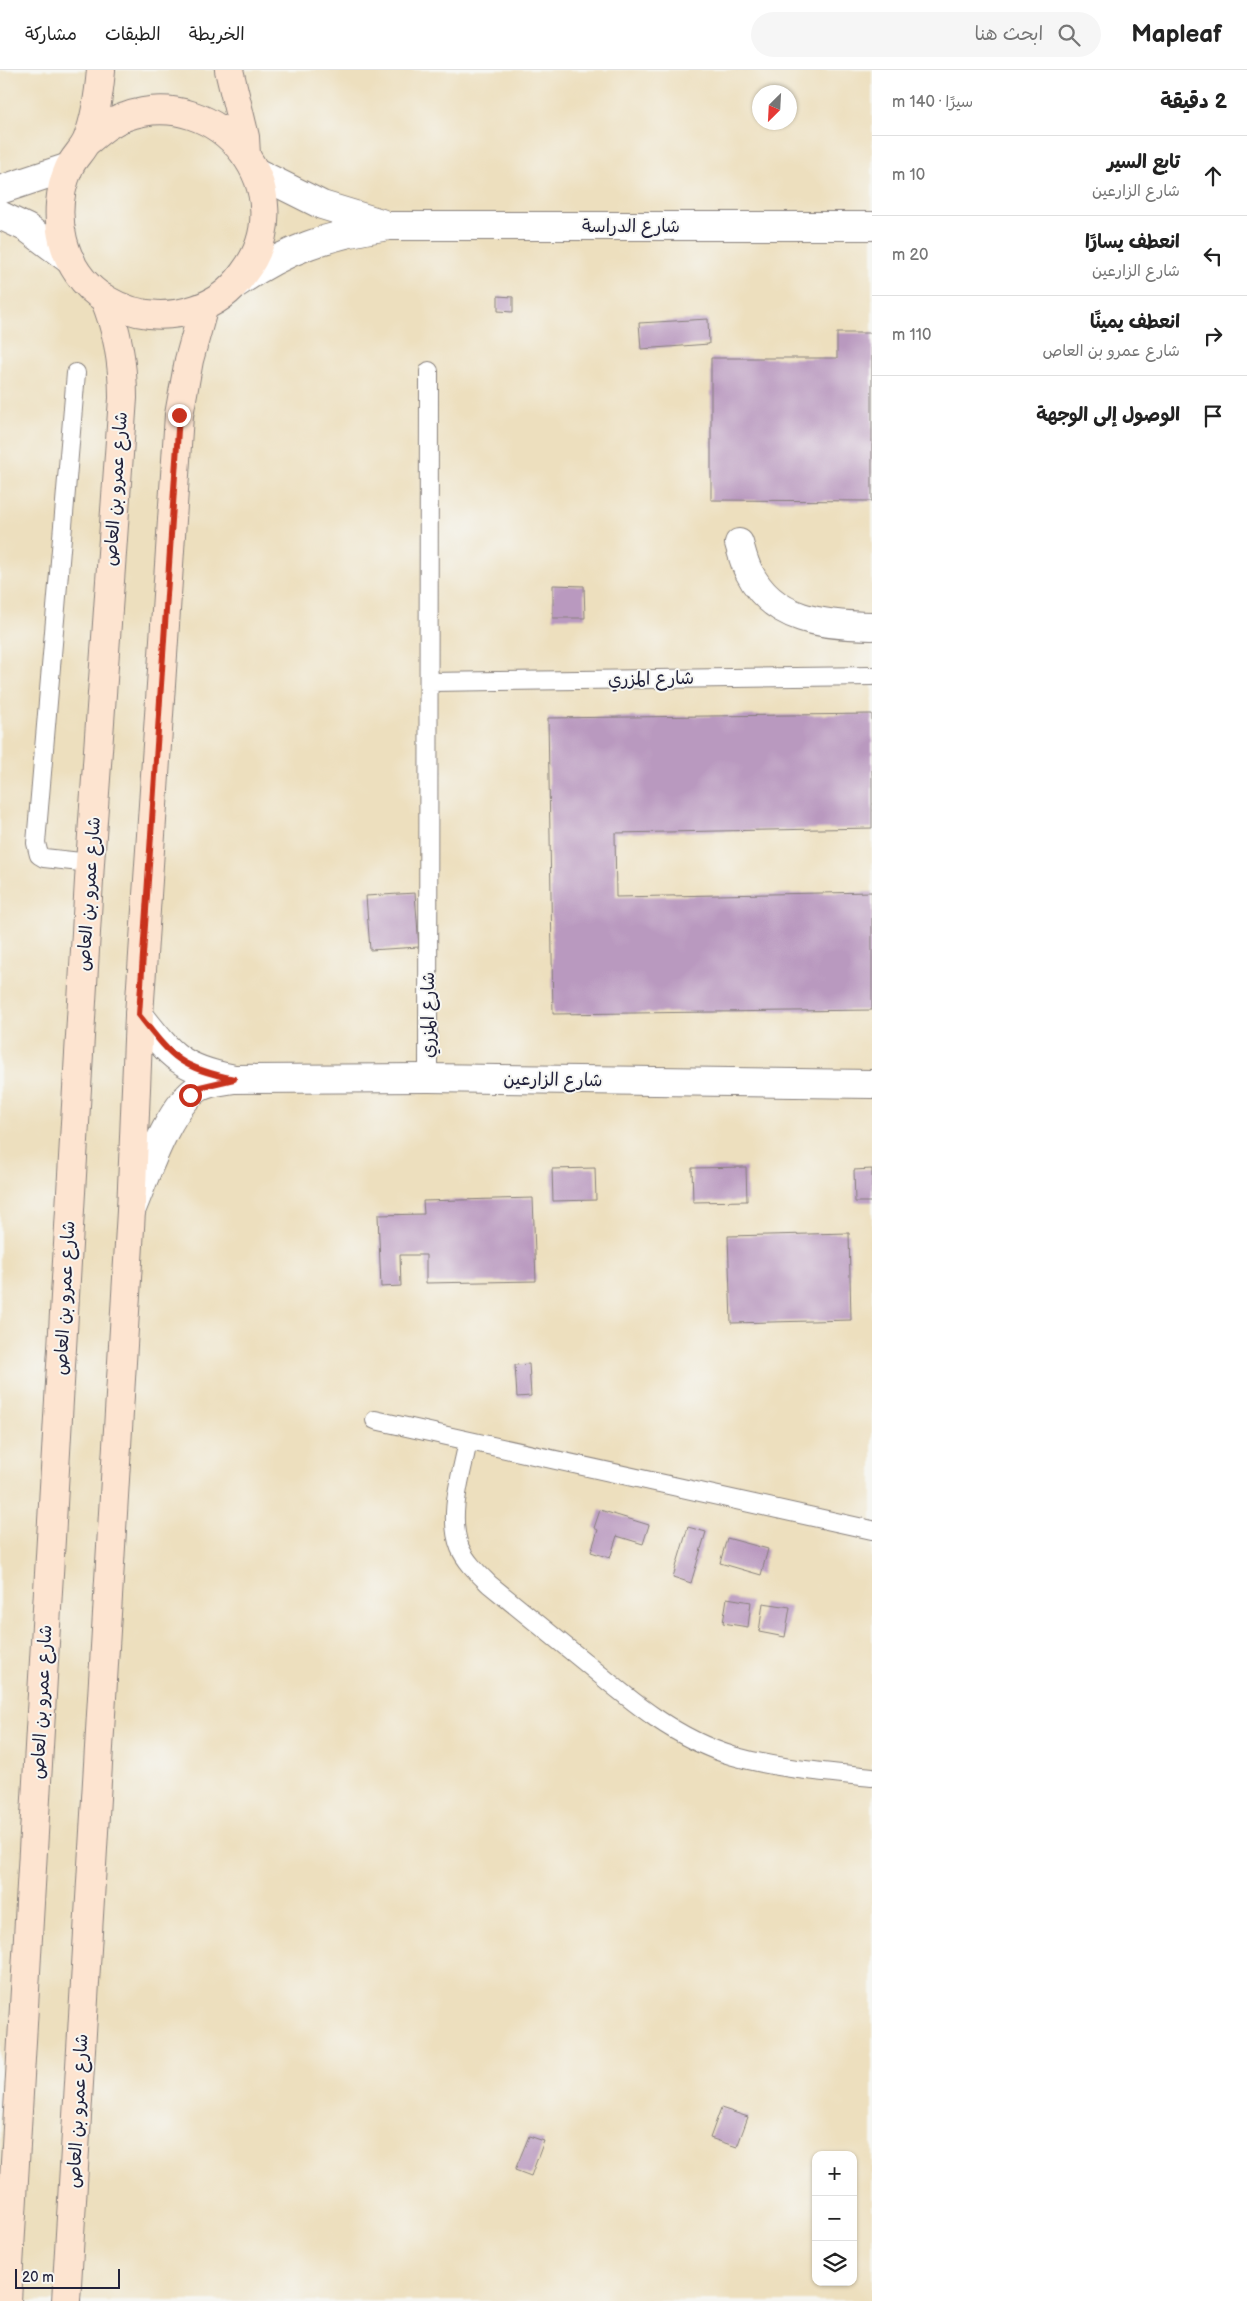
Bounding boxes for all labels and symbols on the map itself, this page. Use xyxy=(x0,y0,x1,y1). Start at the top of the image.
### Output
north arrow xyxy=(752,85,797,130)
street label: شارع الدراسة xyxy=(582,216,680,238)
route end xyxy=(168,404,191,427)
street label: شارع عمرو بن العاص xyxy=(100,411,133,567)
street label: شارع المزري xyxy=(608,668,694,692)
street label: شارع عمرو بن العاص xyxy=(73,816,106,972)
street label: شارع المزري xyxy=(418,972,441,1058)
street label: شارع الزارعين xyxy=(503,1069,603,1092)
route start xyxy=(179,1084,202,1107)
street label: شارع عمرو بن العاص xyxy=(50,1220,81,1376)
street label: شارع عمرو بن العاص xyxy=(27,1624,58,1780)
street label: شارع عمرو بن العاص xyxy=(63,2033,94,2189)
scale bar xyxy=(15,2266,120,2289)

